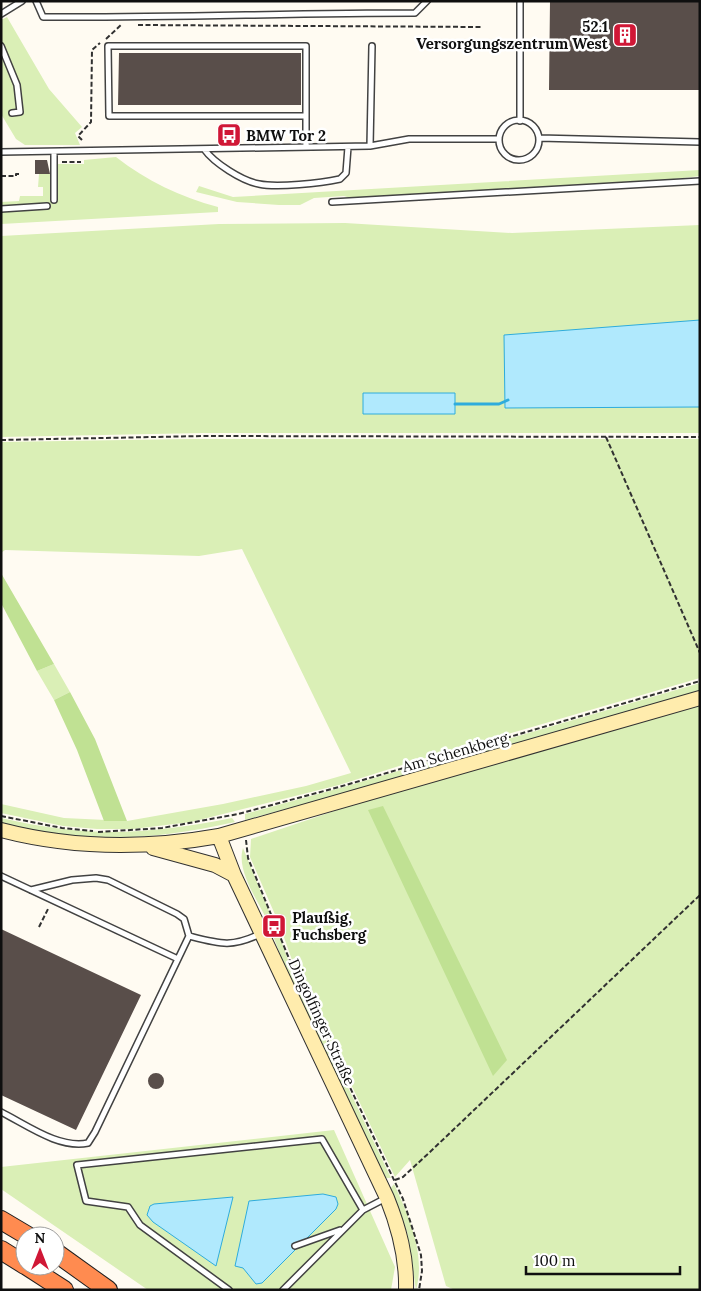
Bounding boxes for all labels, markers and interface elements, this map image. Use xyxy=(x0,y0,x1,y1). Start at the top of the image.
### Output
place label: 52.1 Versorgungszentrum West xyxy=(416,17,609,53)
building icon: 52.1 Versorgungszentrum West xyxy=(612,22,638,48)
bus stop icon: BMW Tor 2 xyxy=(216,122,242,148)
place label: BMW Tor 2 xyxy=(246,126,326,145)
street label: Am Schenkberg xyxy=(399,728,511,776)
place label: Plaußig, Fuchsberg xyxy=(292,908,367,944)
bus stop icon: Plaußig, Fuchsberg xyxy=(261,913,287,939)
street label: Dingolfinger Straße xyxy=(284,956,360,1088)
north arrow xyxy=(15,1226,65,1276)
text: N xyxy=(35,1229,46,1247)
scale bar xyxy=(526,1244,680,1276)
text: 100 m xyxy=(534,1251,575,1270)

